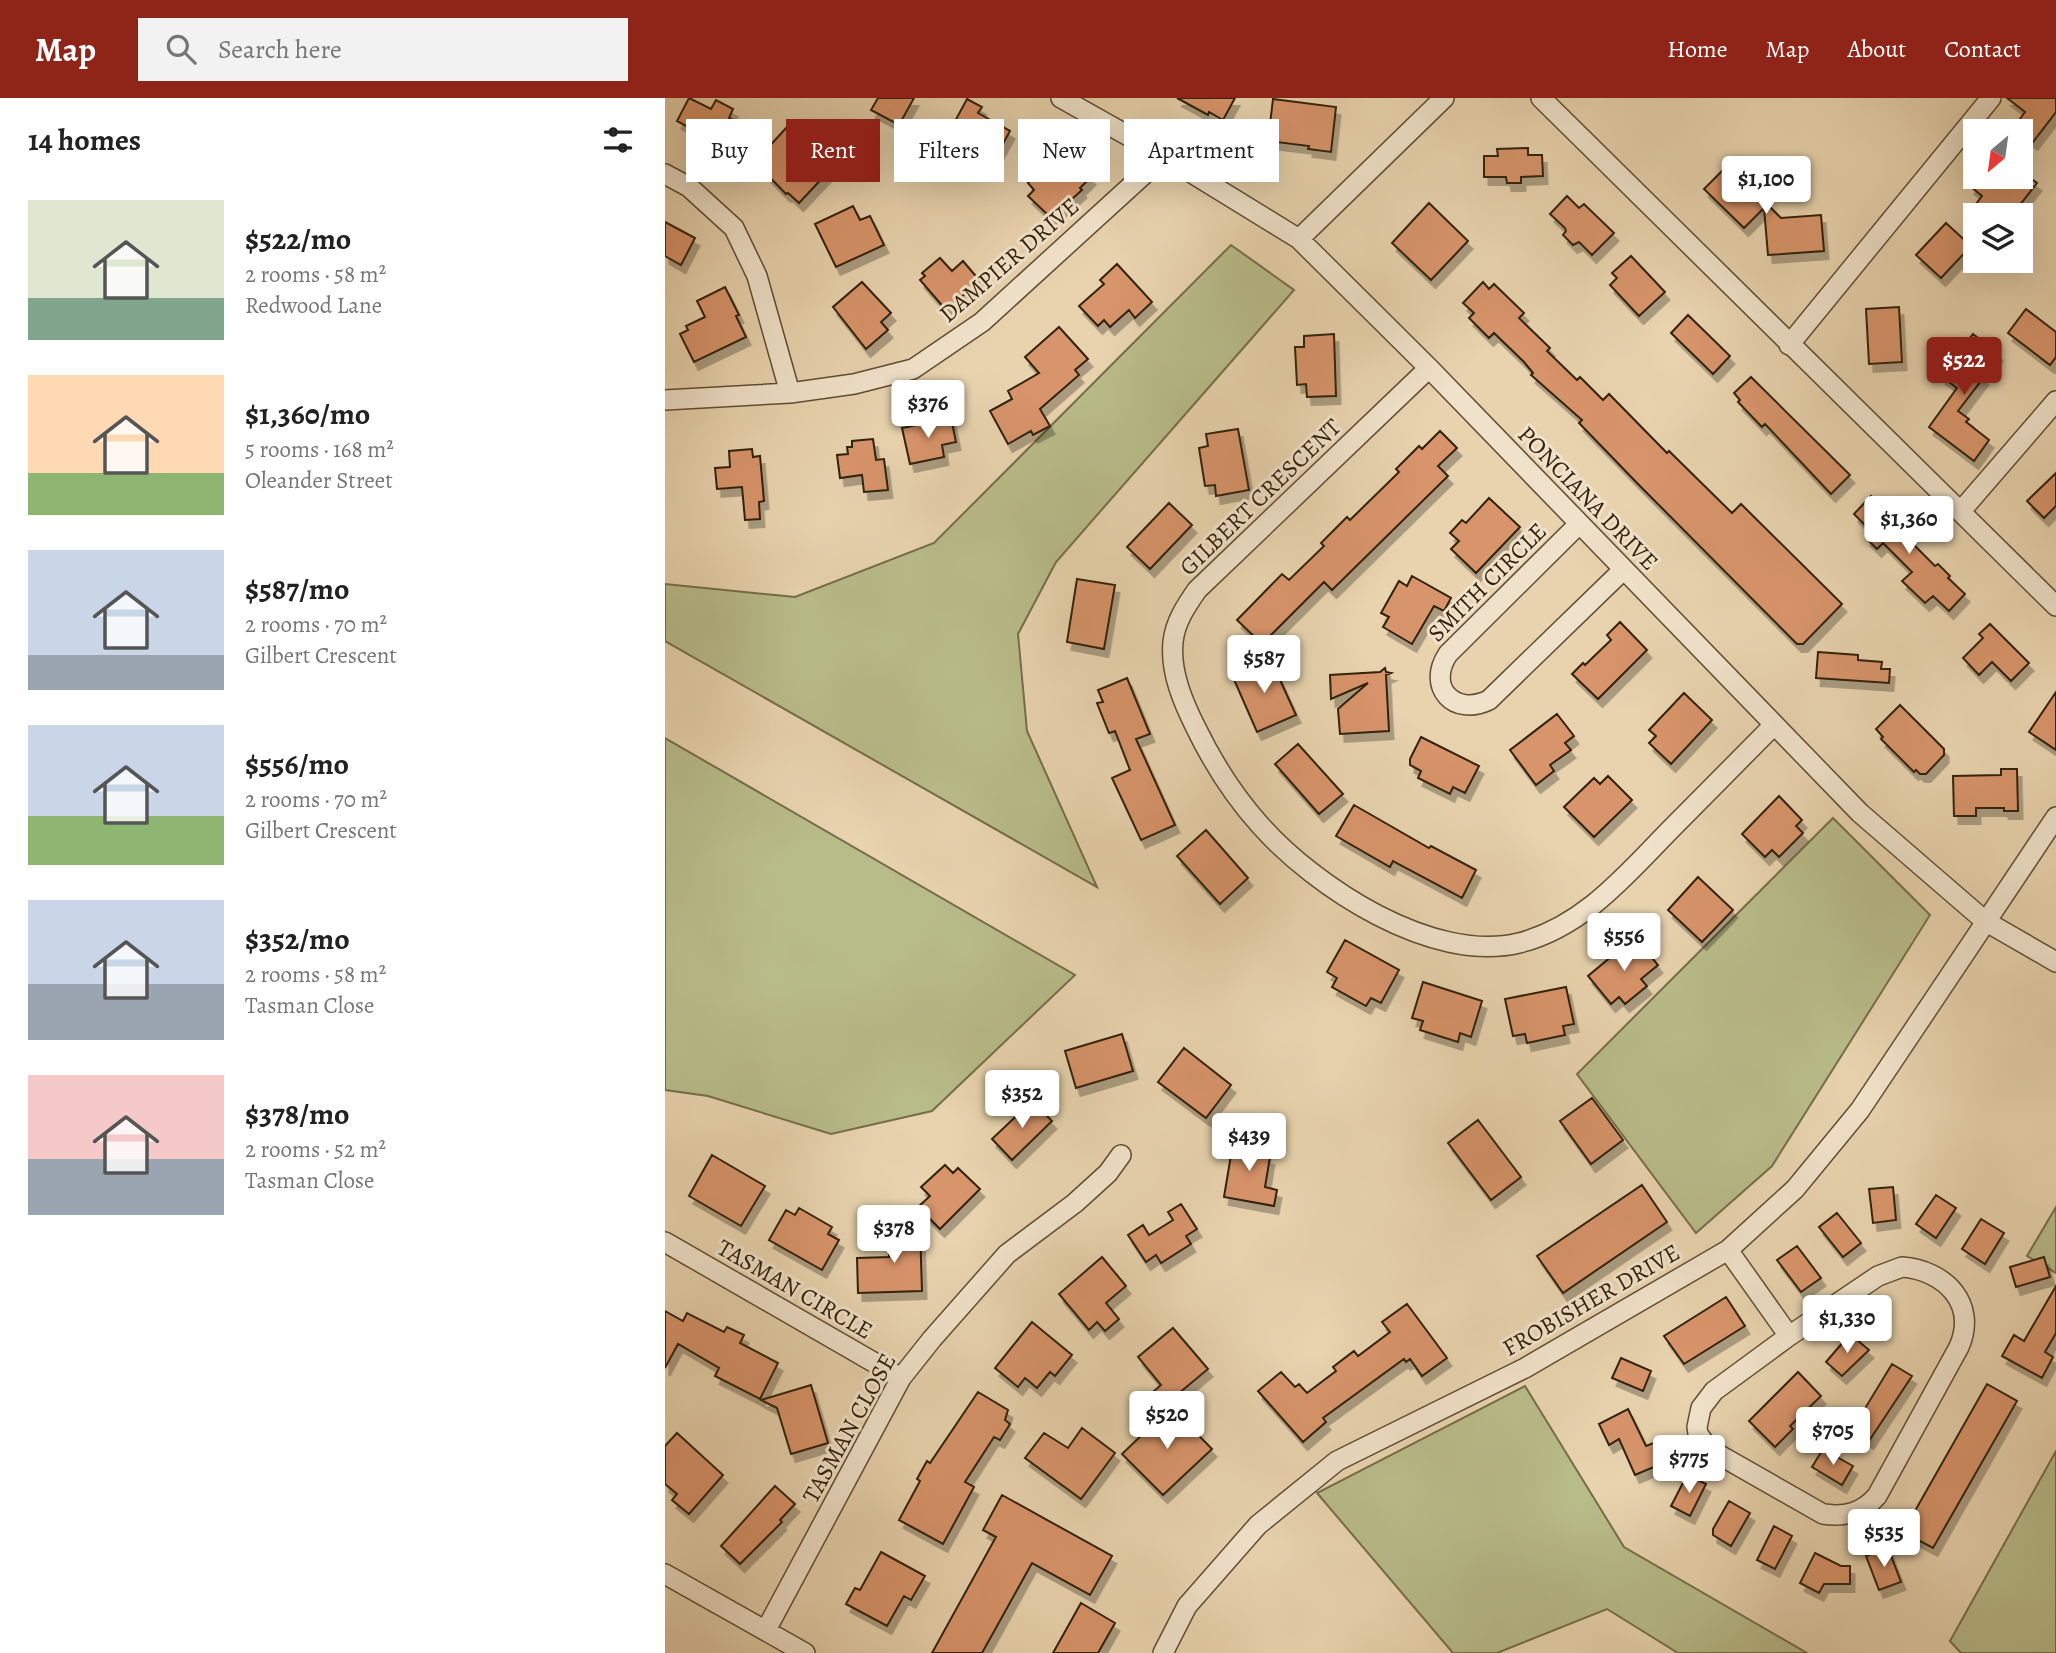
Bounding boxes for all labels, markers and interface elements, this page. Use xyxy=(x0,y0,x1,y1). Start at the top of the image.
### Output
search box xyxy=(138,18,628,81)
text: Map xyxy=(35,27,96,72)
icon: search xyxy=(162,30,200,68)
text: Search here xyxy=(218,32,342,67)
text: Home xyxy=(1667,33,1728,65)
text: Map xyxy=(1766,33,1810,65)
text: About xyxy=(1848,33,1906,65)
text: Contact xyxy=(1944,33,2021,65)
chip: Buy xyxy=(686,119,772,182)
chip: Rent xyxy=(786,119,880,182)
chip: Filters xyxy=(894,119,1004,182)
chip: New xyxy=(1018,119,1110,182)
chip: Apartment xyxy=(1124,119,1279,182)
north arrow xyxy=(1963,119,2033,189)
map controls xyxy=(1963,119,2033,273)
text: 14 homes xyxy=(28,120,141,160)
icon: filters xyxy=(599,121,637,159)
pin: $1,100 xyxy=(1709,156,1823,216)
text: $1,100 xyxy=(1738,163,1794,194)
street label: DAMPIER DRIVE xyxy=(932,190,1086,330)
button: layers xyxy=(1963,203,2033,273)
text: $522/mo xyxy=(245,219,351,259)
icon: home xyxy=(84,228,168,312)
text: 2 rooms · 58 m² xyxy=(245,259,386,290)
text: Redwood Lane xyxy=(245,290,382,321)
pin: $522 xyxy=(1923,338,2005,397)
text: $522 xyxy=(1943,344,1985,375)
pin: $376 xyxy=(887,380,969,440)
text: $376 xyxy=(907,387,949,418)
text: $1,360/mo xyxy=(245,394,370,434)
icon: home xyxy=(84,403,168,487)
street label: GILBERT CRESCENT xyxy=(1172,411,1348,583)
street label: PONCIANA DRIVE xyxy=(1511,419,1665,577)
text: 5 rooms · 168 m² xyxy=(245,434,394,465)
text: Oleander Street xyxy=(245,465,393,496)
pin: $1,360 xyxy=(1852,496,1966,556)
text: $1,360 xyxy=(1880,503,1938,534)
street label: SMITH CIRCLE xyxy=(1420,515,1554,649)
text: $587/mo xyxy=(245,569,350,609)
icon: home xyxy=(84,578,168,662)
text: 2 rooms · 70 m² xyxy=(245,609,387,640)
pin: $587 xyxy=(1223,636,1305,695)
text: Gilbert Crescent xyxy=(245,640,397,671)
text: $587 xyxy=(1243,642,1285,673)
text: $556/mo xyxy=(245,744,349,784)
icon: home xyxy=(84,753,168,837)
text: 2 rooms · 70 m² xyxy=(245,784,387,815)
text: Gilbert Crescent xyxy=(245,815,397,846)
pin: $556 xyxy=(1583,914,1665,973)
text: $352/mo xyxy=(245,919,350,959)
text: $556 xyxy=(1603,920,1645,951)
icon: home xyxy=(84,928,168,1012)
text: 2 rooms · 58 m² xyxy=(245,959,386,990)
text: Tasman Close xyxy=(245,990,374,1021)
pin: $352 xyxy=(981,1070,1063,1130)
text: $352 xyxy=(1001,1077,1043,1108)
text: $378/mo xyxy=(245,1094,350,1134)
icon: home xyxy=(84,1103,168,1187)
pin: $439 xyxy=(1208,1114,1290,1173)
text: $439 xyxy=(1228,1120,1270,1151)
text: 2 rooms · 52 m² xyxy=(245,1134,386,1165)
text: Tasman Close xyxy=(245,1165,374,1196)
pin: $378 xyxy=(853,1206,935,1265)
text: $378 xyxy=(873,1212,915,1243)
street label: TASMAN CIRCLE xyxy=(711,1231,879,1347)
street label: FROBISHER DRIVE xyxy=(1496,1236,1686,1364)
pin: $1,330 xyxy=(1790,1296,1904,1355)
text: $1,330 xyxy=(1819,1302,1875,1333)
street label: TASMAN CLOSE xyxy=(795,1348,903,1508)
pin: $520 xyxy=(1126,1392,1208,1451)
text: $520 xyxy=(1145,1398,1189,1429)
pin: $705 xyxy=(1792,1408,1874,1467)
text: $705 xyxy=(1812,1414,1854,1445)
pin: $775 xyxy=(1648,1436,1730,1495)
text: $775 xyxy=(1669,1442,1709,1473)
pin: $535 xyxy=(1843,1510,1925,1569)
text: $535 xyxy=(1864,1516,1904,1547)

